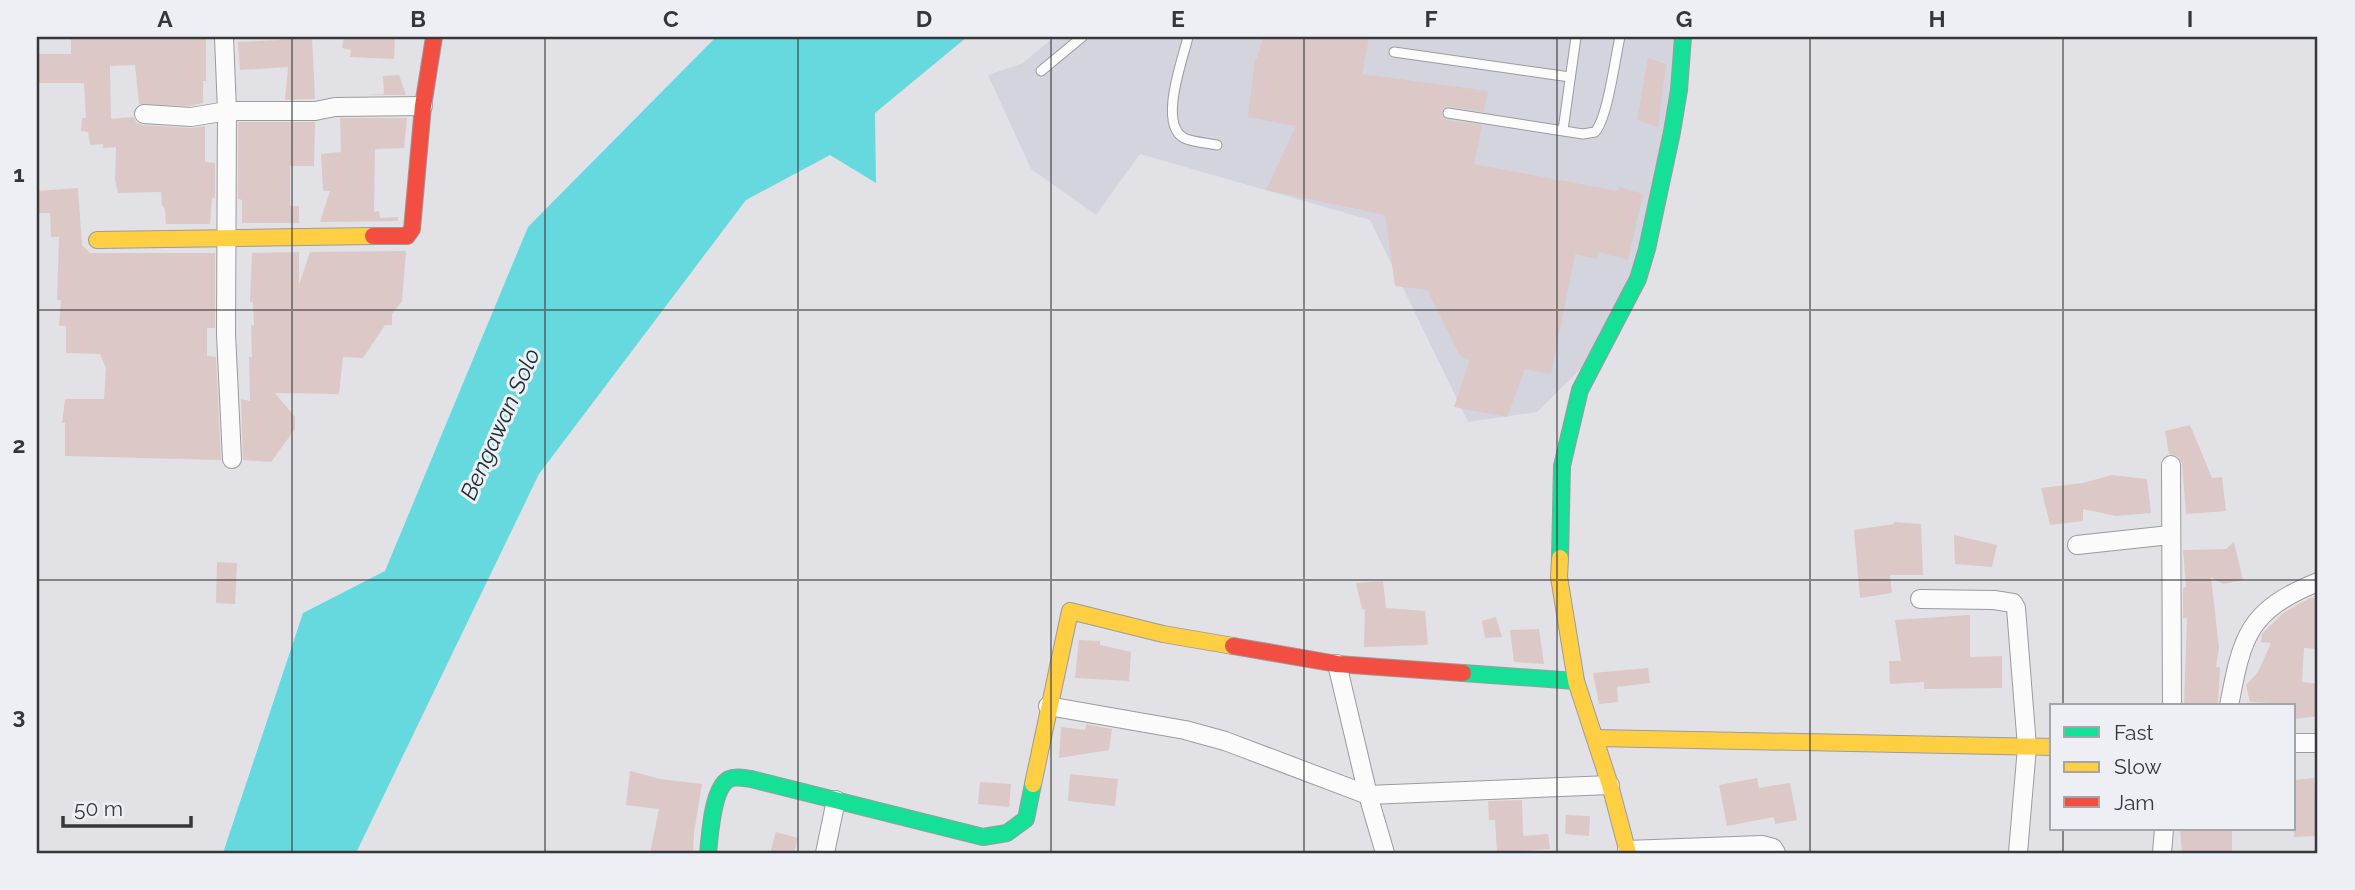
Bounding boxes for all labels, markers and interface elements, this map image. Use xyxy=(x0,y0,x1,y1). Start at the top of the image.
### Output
text: A xyxy=(157,5,173,32)
text: B xyxy=(410,5,426,32)
text: C xyxy=(663,5,679,32)
text: D xyxy=(916,5,932,32)
text: E xyxy=(1171,5,1185,32)
text: F xyxy=(1424,5,1438,32)
text: G xyxy=(1676,5,1692,32)
text: H xyxy=(1928,5,1946,32)
text: I xyxy=(2187,5,2193,32)
text: 1 xyxy=(13,160,25,187)
water label: Bengawan Solo xyxy=(454,344,545,504)
text: 2 xyxy=(13,431,25,458)
text: 3 xyxy=(13,702,25,729)
legend xyxy=(2050,704,2296,830)
text: Fast xyxy=(2114,720,2154,745)
text: Slow xyxy=(2114,754,2162,779)
scale bar xyxy=(63,785,191,829)
text: Jam xyxy=(2114,790,2155,815)
text: 50 m xyxy=(74,796,123,821)

